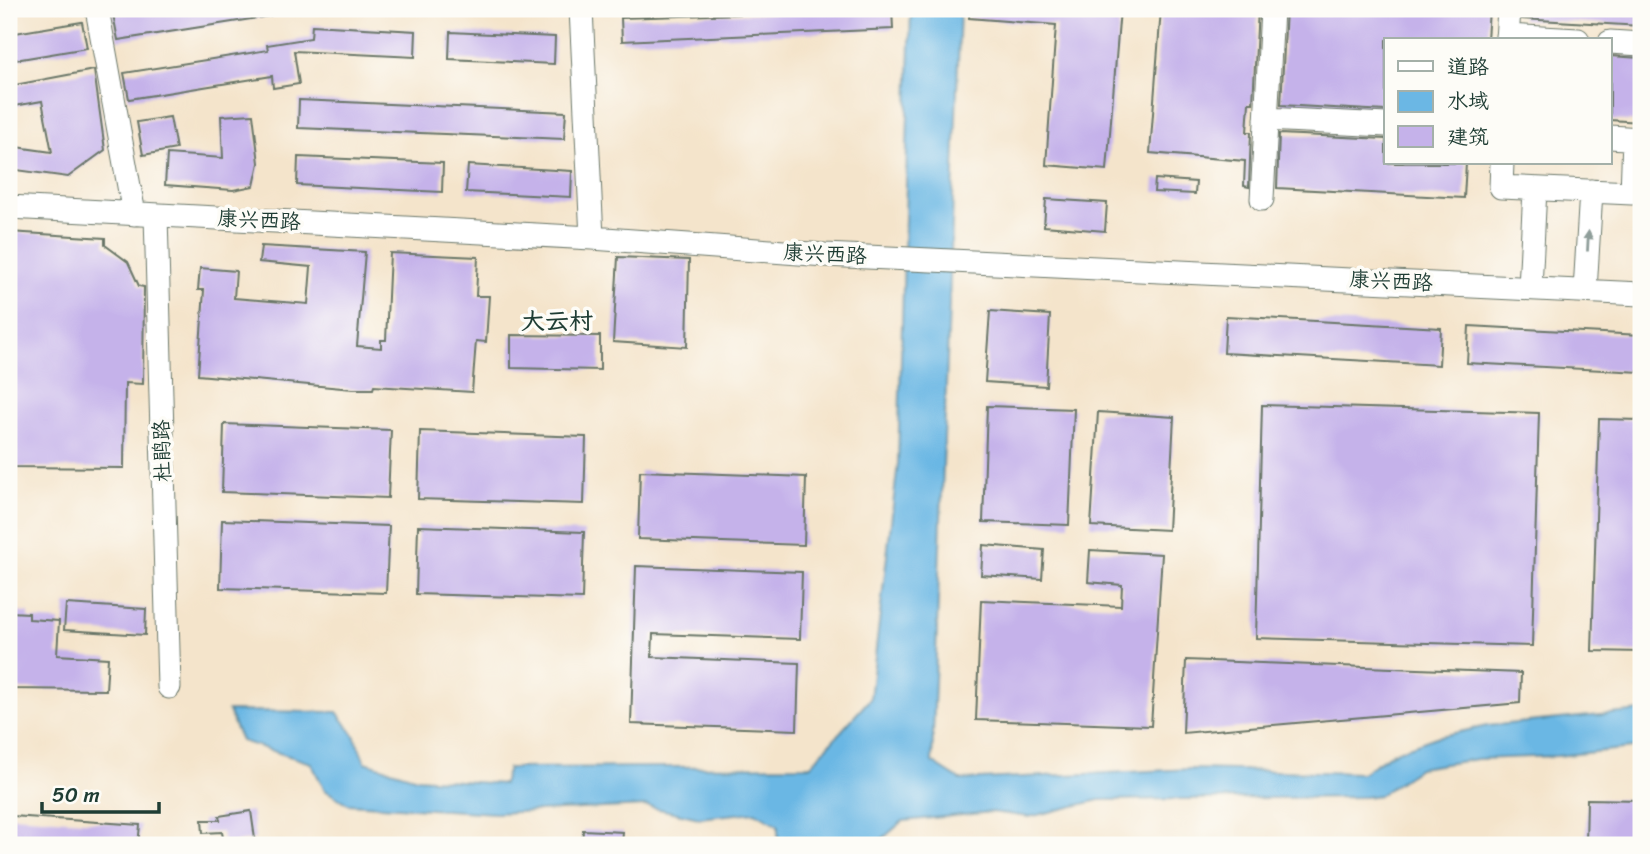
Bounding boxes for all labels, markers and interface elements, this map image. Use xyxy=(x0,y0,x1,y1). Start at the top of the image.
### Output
legend xyxy=(1384,38,1612,164)
text: 道路 xyxy=(1447,48,1489,86)
text: 水域 xyxy=(1447,82,1489,120)
text: 建筑 xyxy=(1447,118,1489,156)
street label: 康兴西路 xyxy=(216,199,302,241)
one-way arrow xyxy=(1583,230,1594,252)
street label: 康兴西路 xyxy=(782,233,868,275)
street label: 康兴西路 xyxy=(1348,260,1434,302)
district label: 大云村 xyxy=(521,300,593,342)
street label: 杜鹃路 xyxy=(142,419,182,483)
scale bar xyxy=(42,770,159,814)
text: 50 m xyxy=(52,776,100,814)

